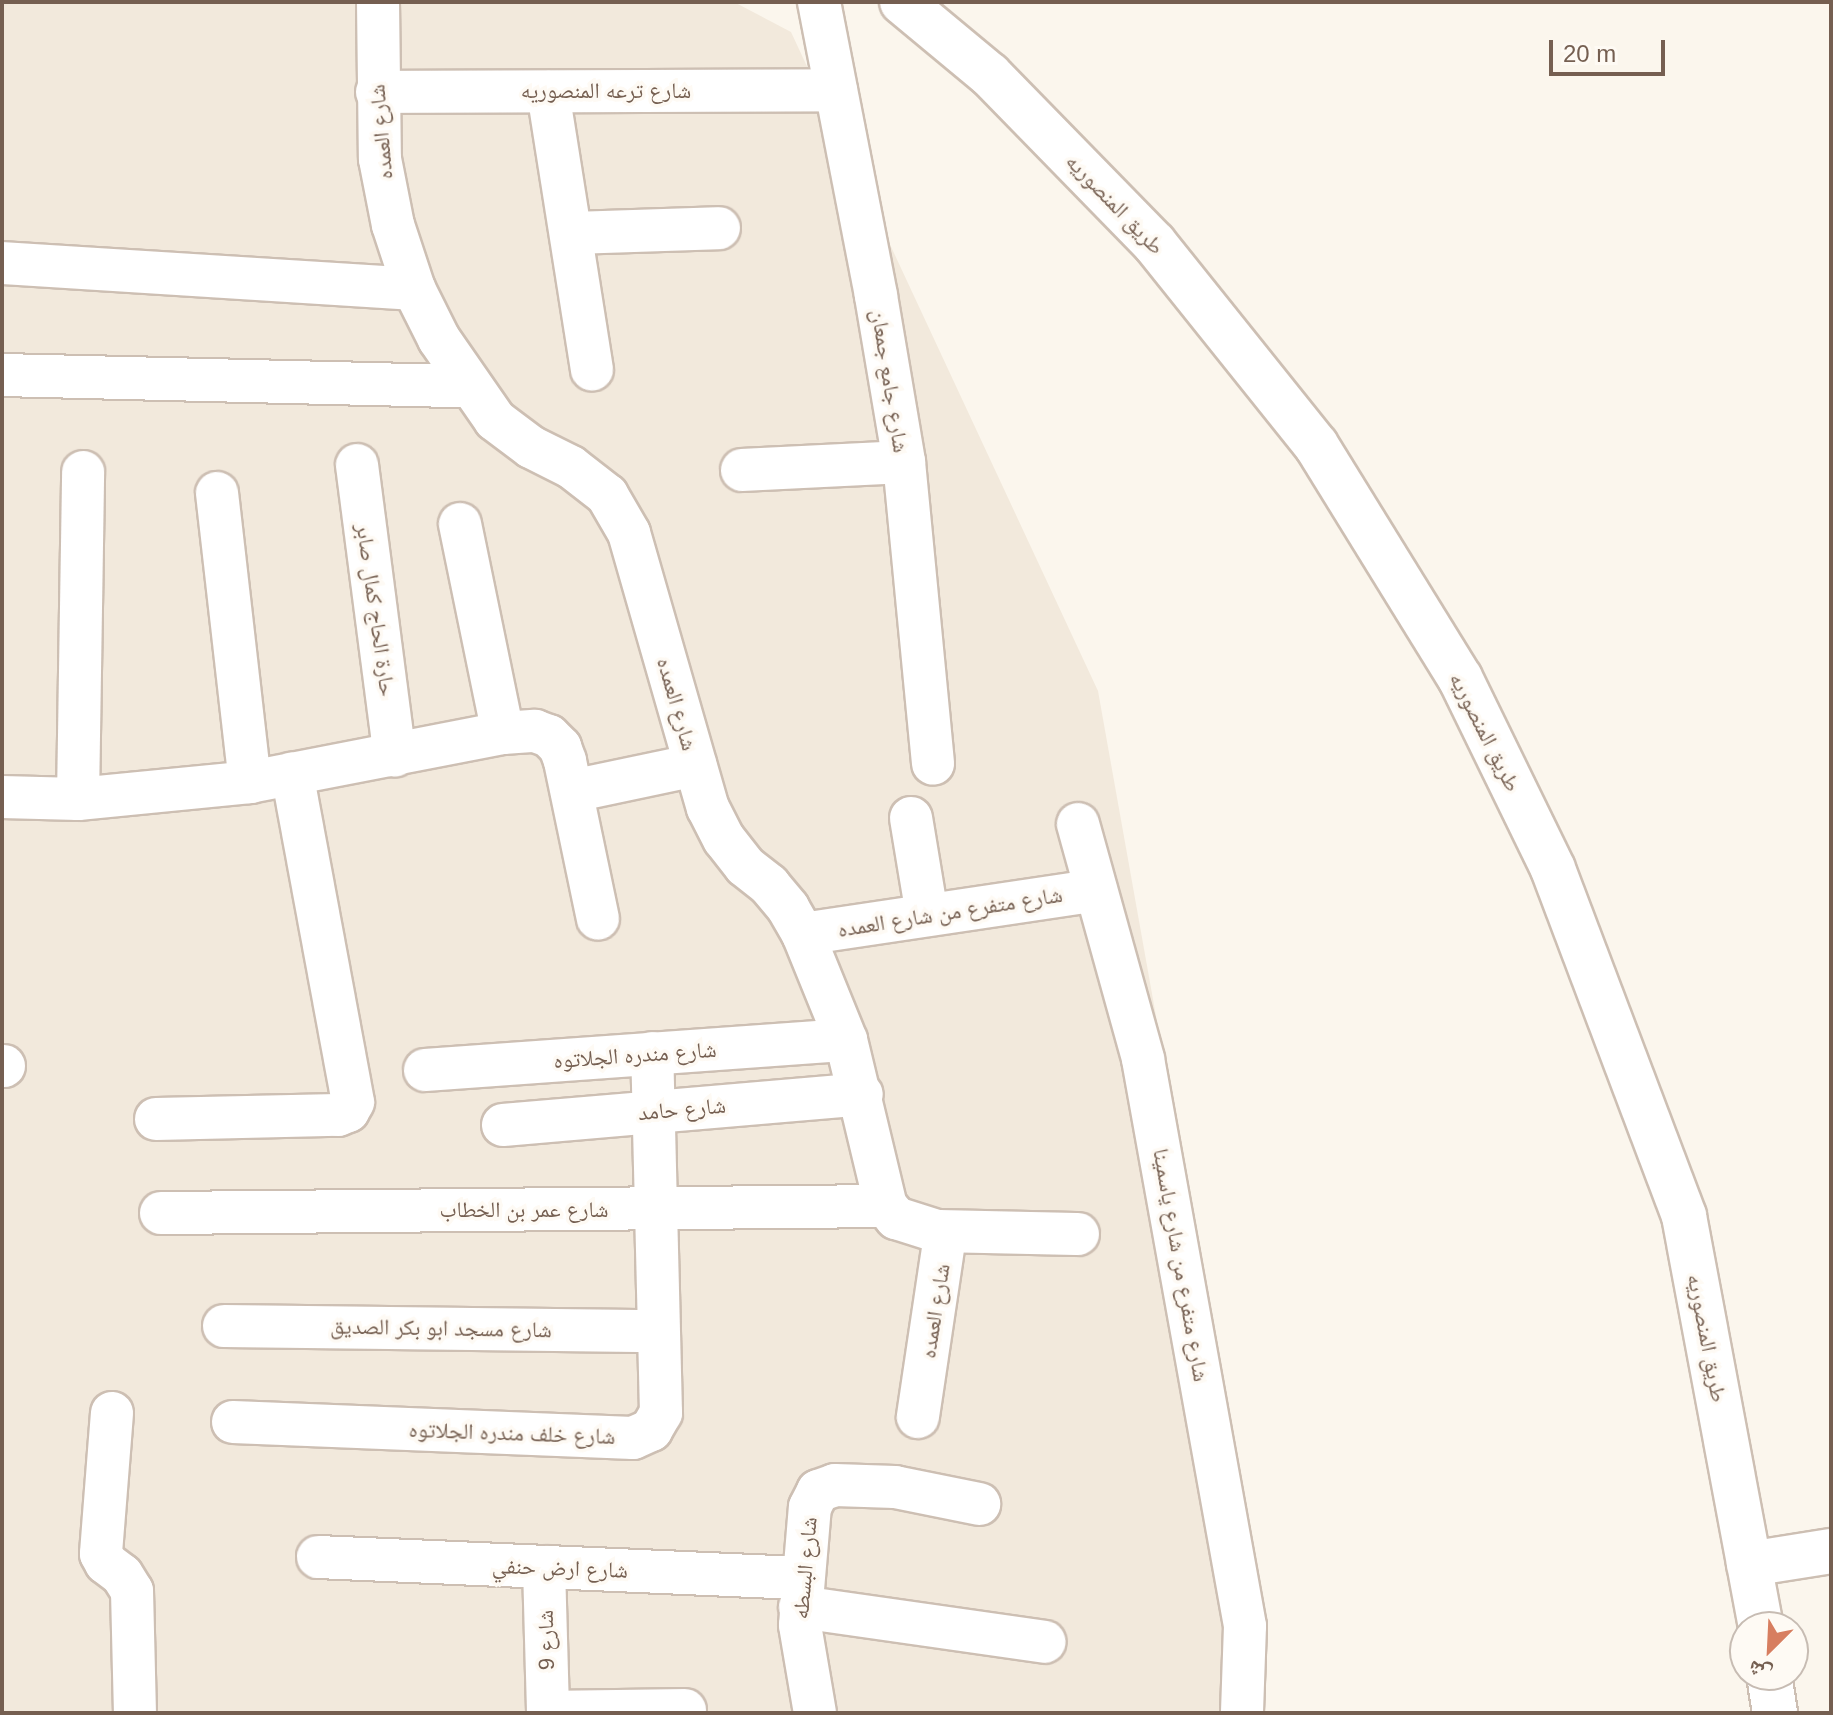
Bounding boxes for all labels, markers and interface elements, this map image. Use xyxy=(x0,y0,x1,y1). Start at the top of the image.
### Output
scale bar xyxy=(1553,24,1669,74)
text: 20 m xyxy=(1563,40,1616,67)
street label: شارع ترعه المنصوريه xyxy=(521,78,691,104)
street label: شارع العمده xyxy=(364,83,398,181)
street label: طريق المنصوريه xyxy=(1060,148,1170,260)
street label: شارع جامع جمعان xyxy=(866,307,914,455)
street label: حارة الحاج كمال صابر xyxy=(351,522,401,698)
street label: شارع العمده xyxy=(651,654,703,754)
street label: طريق المنصوريه xyxy=(1444,668,1526,796)
street label: شارع متفرع من شارع العمده xyxy=(836,881,1064,943)
street label: شارع مندره الجلاتوه xyxy=(553,1036,717,1074)
street label: شارع حامد xyxy=(637,1092,727,1126)
street label: شارع متفرع من شارع ياسمينا xyxy=(1147,1146,1215,1384)
street label: شارع عمر بن الخطاب xyxy=(439,1197,609,1223)
street label: شارع العمده xyxy=(914,1262,956,1360)
street label: طريق المنصوريه xyxy=(1682,1272,1732,1404)
street label: شارع مسجد ابو بكر الصديق xyxy=(330,1313,552,1343)
street label: شارع خلف مندره الجلاتوه xyxy=(408,1416,616,1450)
street label: شارع البسطه xyxy=(787,1516,823,1620)
street label: شارع ارض حنفي xyxy=(492,1552,628,1584)
street label: شارع 9 xyxy=(532,1610,560,1670)
north arrow xyxy=(1729,1611,1809,1691)
text: ش xyxy=(1744,1655,1776,1688)

